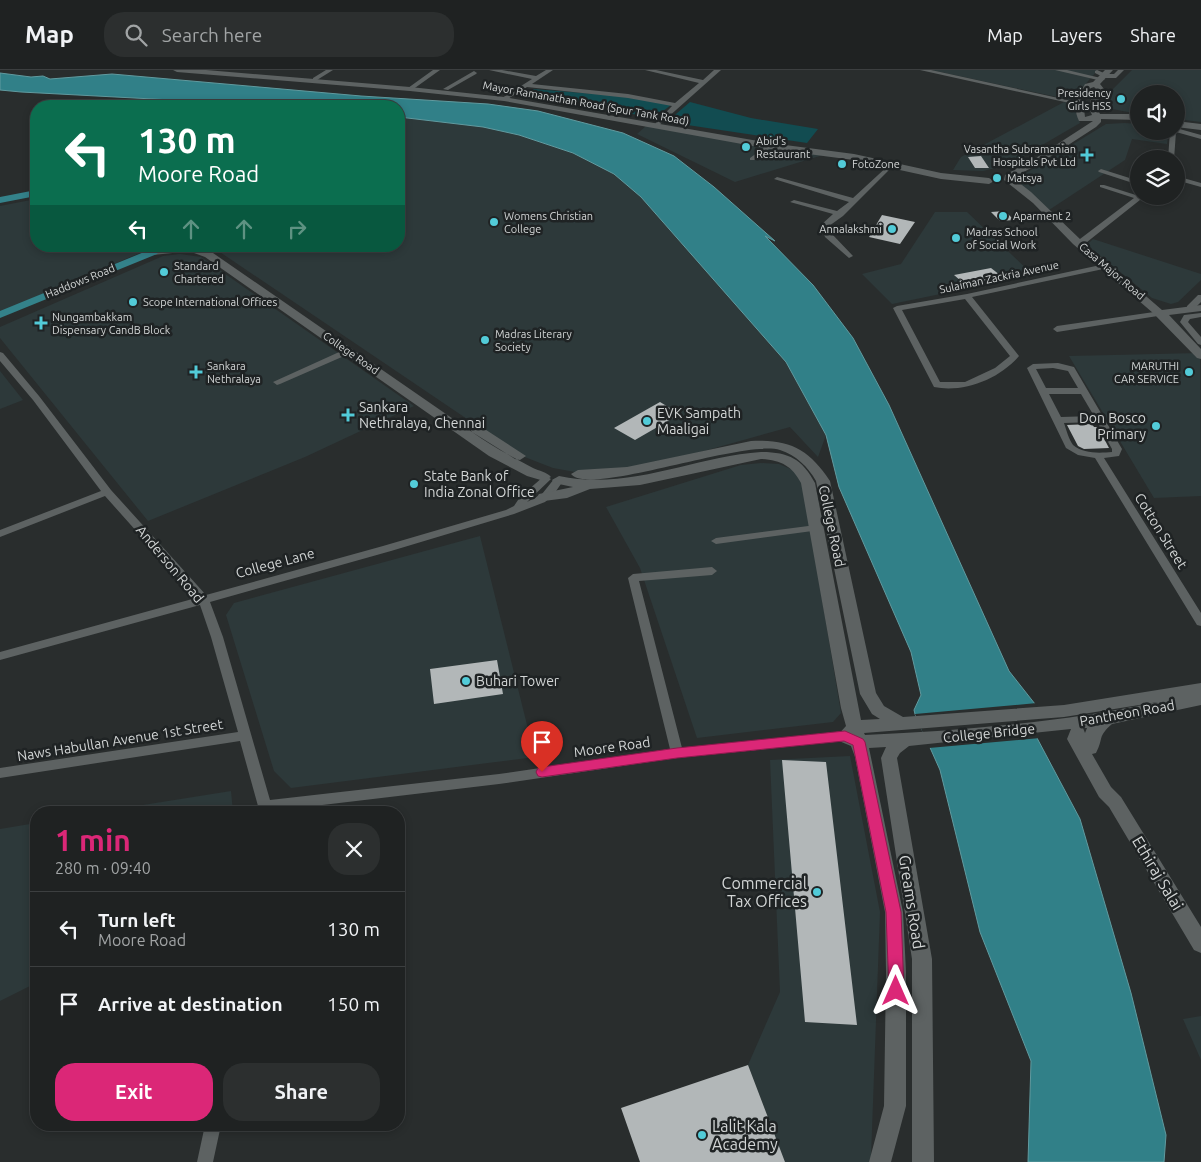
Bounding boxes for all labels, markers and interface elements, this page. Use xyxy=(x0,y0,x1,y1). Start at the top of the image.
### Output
search box xyxy=(104,12,454,57)
text: Map xyxy=(25,21,74,48)
icon: search xyxy=(122,21,150,49)
text: Search here xyxy=(162,24,262,46)
text: Map xyxy=(987,25,1023,45)
text: Layers xyxy=(1051,25,1102,45)
text: Share xyxy=(1130,25,1176,45)
street label: Mayor Ramanathan Road (Spur Tank Road) xyxy=(482,79,690,128)
map controls xyxy=(1130,85,1185,205)
button: sound xyxy=(1130,85,1185,140)
place label: Presidency Girls HSS xyxy=(1057,87,1112,112)
marker: Presidency Girls HSS xyxy=(1115,93,1127,105)
icon: left xyxy=(55,120,120,185)
text: 130 m xyxy=(138,120,236,160)
place label: Abid's Restaurant xyxy=(756,135,811,160)
marker: Abid's Restaurant xyxy=(740,141,752,153)
place label: Vasantha Subramanian Hospitals Pvt Ltd xyxy=(964,143,1076,168)
marker: Vasantha Subramanian Hospitals Pvt Ltd xyxy=(1080,148,1094,162)
button: layers xyxy=(1130,150,1185,205)
marker: FotoZone xyxy=(836,158,848,170)
place label: FotoZone xyxy=(852,158,900,170)
text: Moore Road xyxy=(138,161,259,186)
marker: Matsya xyxy=(991,172,1003,184)
place label: Matsya xyxy=(1007,172,1042,184)
place label: Womens Christian College xyxy=(504,210,593,235)
marker: Aparment 2 xyxy=(997,210,1009,222)
place label: Aparment 2 xyxy=(1013,210,1071,222)
icon: left xyxy=(124,215,152,243)
icon: ahead xyxy=(177,215,205,243)
icon: ahead xyxy=(230,215,258,243)
icon: right xyxy=(283,215,311,243)
marker: Womens Christian College xyxy=(488,216,500,228)
place label: Annalakshmi xyxy=(819,223,882,235)
marker: Annalakshmi xyxy=(886,223,898,235)
place label: Madras School of Social Work xyxy=(966,226,1038,251)
marker: Madras School of Social Work xyxy=(950,232,962,244)
street label: Casa Major Road xyxy=(1077,240,1147,302)
street label: Sulaiman Zackria Avenue xyxy=(938,258,1060,296)
place label: Standard Chartered xyxy=(174,260,224,285)
street label: Haddows Road xyxy=(44,262,116,300)
marker: Standard Chartered xyxy=(158,266,170,278)
marker: Scope International Offices xyxy=(127,296,139,308)
place label: Scope International Offices xyxy=(143,296,277,308)
place label: Nungambakkam Dispensary CandB Block xyxy=(52,311,171,336)
marker: Nungambakkam Dispensary CandB Block xyxy=(34,316,48,330)
place label: Madras Literary Society xyxy=(495,328,573,353)
street label: College Road xyxy=(321,329,381,377)
marker: Madras Literary Society xyxy=(479,334,491,346)
place label: Sankara Nethralaya xyxy=(207,360,261,385)
place label: MARUTHI CAR SERVICE xyxy=(1114,360,1179,385)
marker: Sankara Nethralaya xyxy=(189,365,203,379)
marker: MARUTHI CAR SERVICE xyxy=(1183,366,1195,378)
place label: Sankara Nethralaya, Chennai xyxy=(359,399,485,431)
place label: EVK Sampath Maaligai xyxy=(657,405,741,437)
marker: Sankara Nethralaya, Chennai xyxy=(341,408,355,422)
place label: Don Bosco Primary xyxy=(1079,410,1146,442)
marker: EVK Sampath Maaligai xyxy=(641,415,653,427)
marker: Don Bosco Primary xyxy=(1150,420,1162,432)
place label: State Bank of India Zonal Office xyxy=(424,468,535,500)
marker: State Bank of India Zonal Office xyxy=(408,478,420,490)
street label: College Road xyxy=(816,484,848,568)
street label: Cotton Street xyxy=(1131,490,1191,572)
street label: Anderson Road xyxy=(133,522,207,606)
street label: College Lane xyxy=(234,545,316,581)
place label: Buhari Tower xyxy=(476,673,560,689)
marker: Buhari Tower xyxy=(460,675,472,687)
street label: Pantheon Road xyxy=(1078,697,1176,729)
street label: Naws Habullan Avenue 1st Street xyxy=(16,716,225,764)
street label: College Bridge xyxy=(942,720,1036,746)
pin xyxy=(521,721,563,772)
icon: arrive xyxy=(528,728,556,756)
street label: Moore Road xyxy=(573,734,651,760)
text: 1 min xyxy=(55,823,131,857)
button: close xyxy=(328,823,380,875)
street label: Ethiraj Salai xyxy=(1129,833,1187,913)
street label: Greams Road xyxy=(896,854,928,950)
text: 280 m · 09:40 xyxy=(55,859,151,877)
place label: Commercial Tax Offices xyxy=(722,874,807,910)
marker: Commercial Tax Offices xyxy=(811,886,823,898)
text: Turn left xyxy=(98,909,176,931)
icon: left xyxy=(55,915,83,943)
text: 130 m xyxy=(327,918,380,940)
text: Moore Road xyxy=(98,931,186,949)
position arrow xyxy=(869,964,921,1016)
icon: arrive xyxy=(55,990,83,1018)
text: Arrive at destination xyxy=(98,993,283,1015)
text: 150 m xyxy=(327,993,380,1015)
button: Exit xyxy=(55,1063,213,1121)
button: Share xyxy=(223,1063,380,1121)
place label: Lalit Kala Academy xyxy=(712,1117,778,1153)
marker: Lalit Kala Academy xyxy=(696,1129,708,1141)

